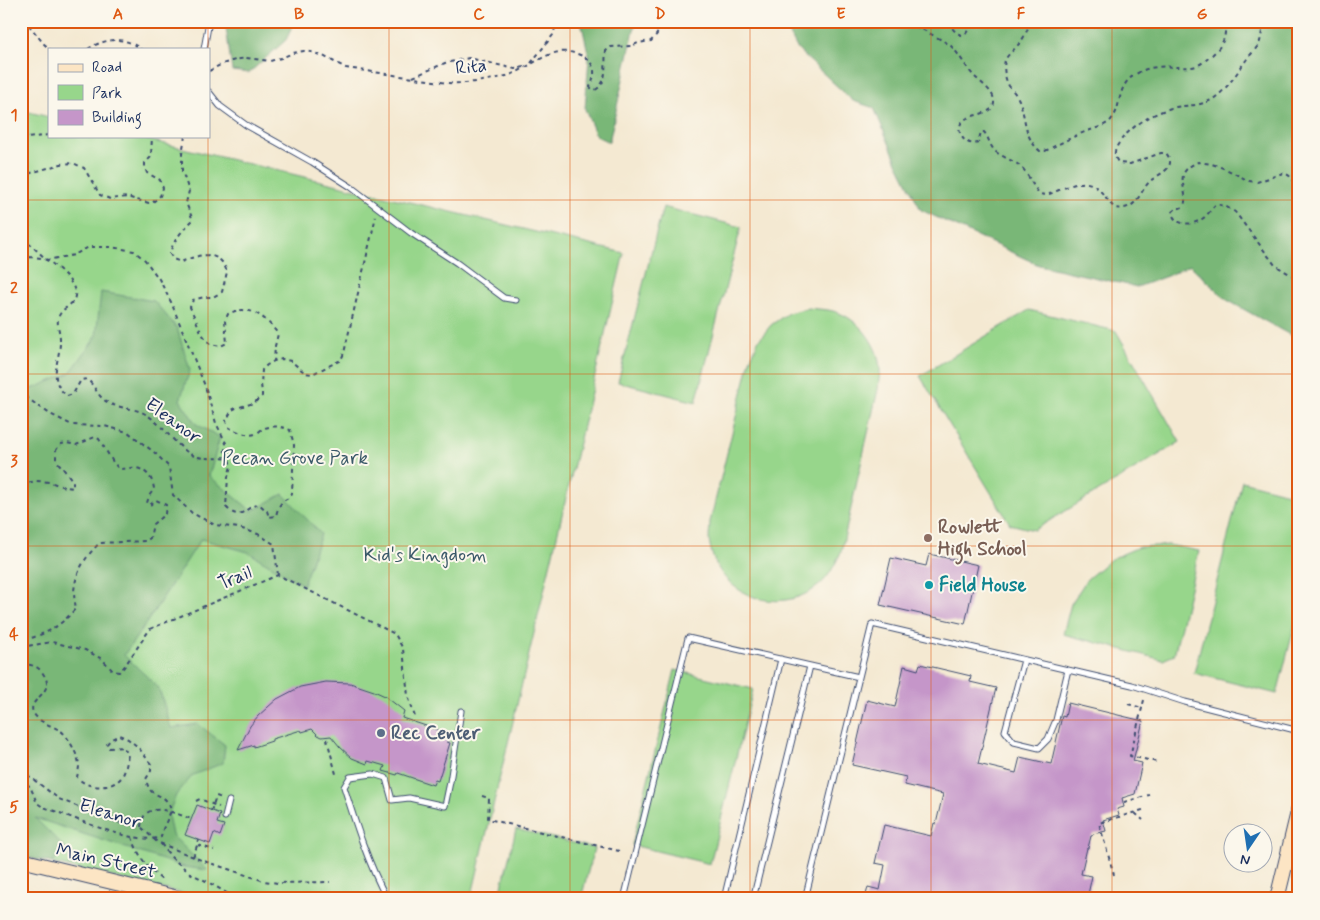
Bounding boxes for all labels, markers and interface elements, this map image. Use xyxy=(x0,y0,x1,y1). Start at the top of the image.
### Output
text: A xyxy=(113,4,123,25)
text: B xyxy=(294,4,304,25)
text: C xyxy=(473,4,485,25)
text: D xyxy=(654,4,666,25)
text: E xyxy=(836,4,846,25)
text: F xyxy=(1017,4,1026,25)
text: G xyxy=(1197,4,1208,25)
legend xyxy=(48,48,210,138)
street label: Rita xyxy=(454,53,488,81)
text: Road xyxy=(92,58,122,78)
text: Park xyxy=(92,84,122,104)
text: 1 xyxy=(10,105,18,126)
text: Building xyxy=(92,108,142,129)
text: 2 xyxy=(10,278,18,299)
street label: Eleanor xyxy=(140,392,206,450)
park label: Pecan Grove Park xyxy=(222,446,369,471)
text: 3 xyxy=(10,451,18,472)
place label: Rowlett High School xyxy=(938,515,1027,565)
marker: Rowlett High School xyxy=(922,532,934,544)
park label: Kid's Kingdom xyxy=(363,543,487,569)
street label: Trail xyxy=(214,560,256,596)
place label: Field House xyxy=(939,573,1026,598)
marker: Field House xyxy=(923,579,935,591)
text: 4 xyxy=(9,624,19,645)
place label: Rec Center xyxy=(391,721,481,746)
marker: Rec Center xyxy=(375,727,387,739)
street label: Eleanor xyxy=(76,793,144,835)
text: 5 xyxy=(9,797,19,818)
north arrow xyxy=(1222,822,1272,872)
street label: Main Street xyxy=(53,837,159,885)
text: N xyxy=(1239,850,1252,870)

